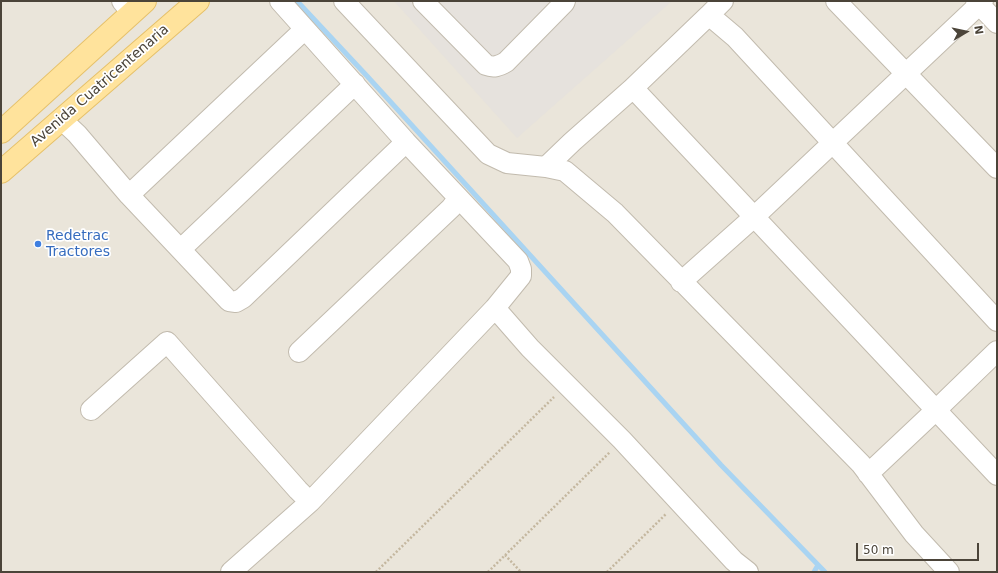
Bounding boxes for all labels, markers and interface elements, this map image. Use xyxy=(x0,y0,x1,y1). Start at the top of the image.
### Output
north arrow xyxy=(946,12,986,52)
street label: Avenida Cuatricentenaria xyxy=(27,21,173,151)
text: N xyxy=(971,24,985,36)
place label: Redetrac Tractores xyxy=(46,228,110,260)
marker: Redetrac Tractores xyxy=(33,239,43,249)
scale bar xyxy=(858,535,981,561)
text: 50 m xyxy=(863,543,894,557)

